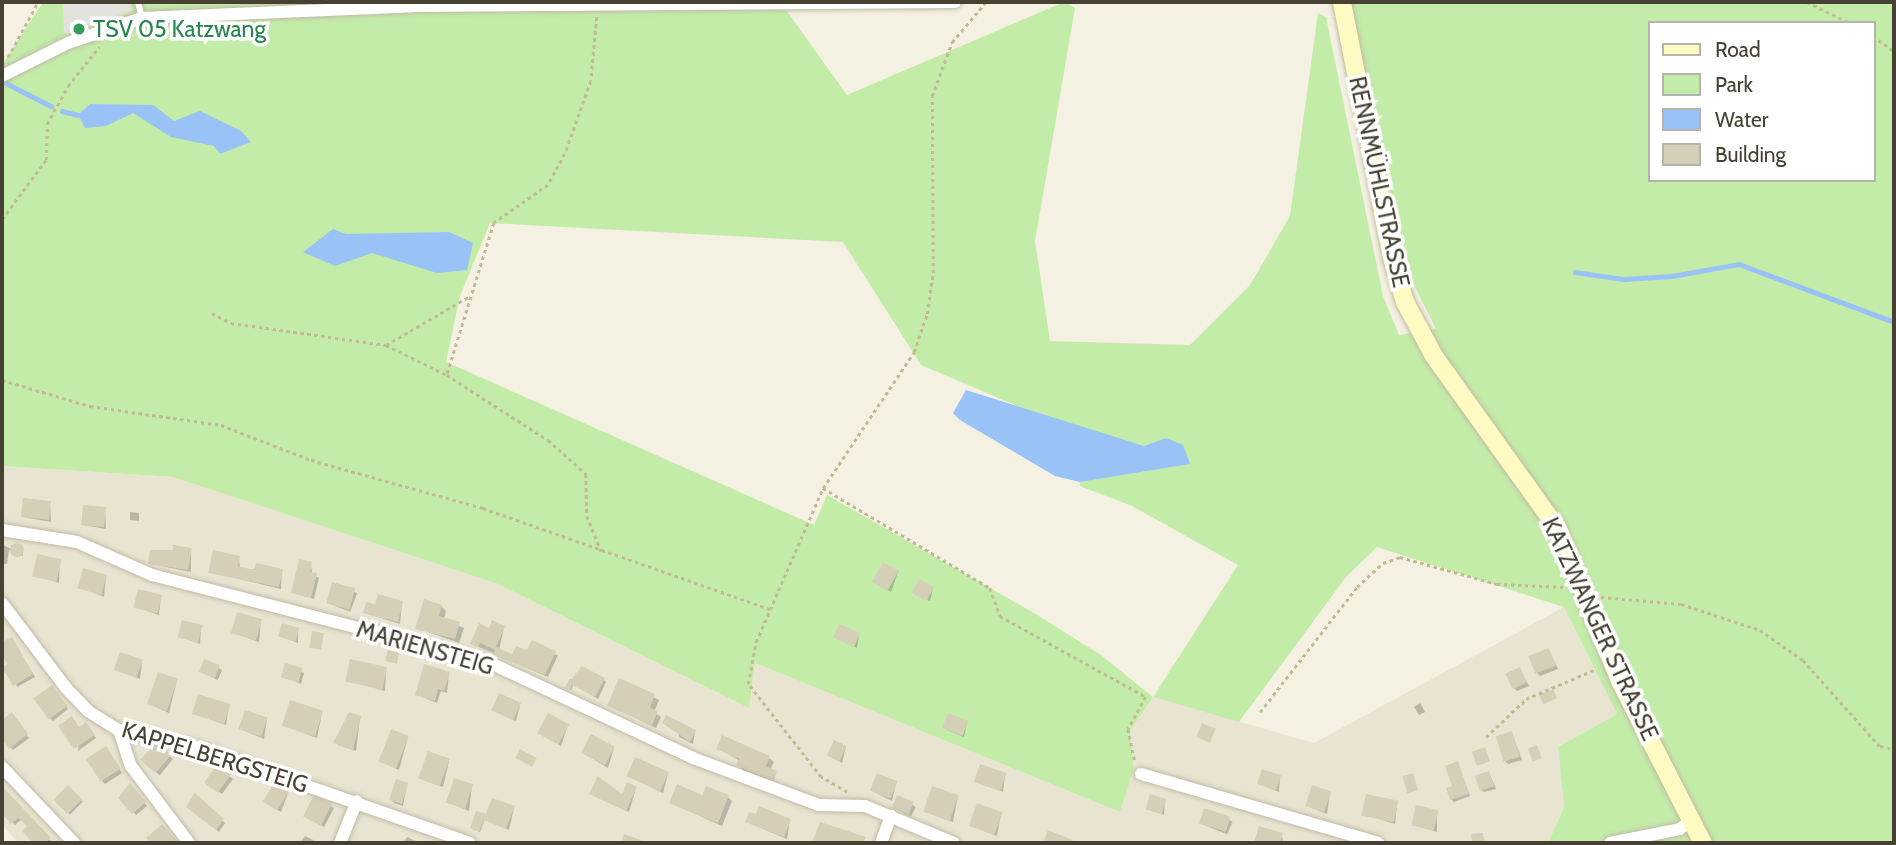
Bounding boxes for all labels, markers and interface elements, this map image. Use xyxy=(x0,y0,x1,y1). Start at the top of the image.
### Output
place label: TSV 05 Katzwang xyxy=(93,15,266,43)
marker: TSV 05 Katzwang xyxy=(71,21,87,37)
legend xyxy=(1647,21,1875,182)
text: Road xyxy=(1715,37,1761,62)
text: Park xyxy=(1715,72,1753,97)
street label: RENNMÜHLSTRASSE xyxy=(1343,74,1415,290)
text: Water xyxy=(1715,107,1768,132)
text: Building xyxy=(1715,142,1786,167)
street label: KATZWANGER STRASSE xyxy=(1536,513,1664,745)
street label: MARIENSTEIG xyxy=(353,615,497,681)
street label: KAPPELBERGSTEIG xyxy=(119,716,311,798)

